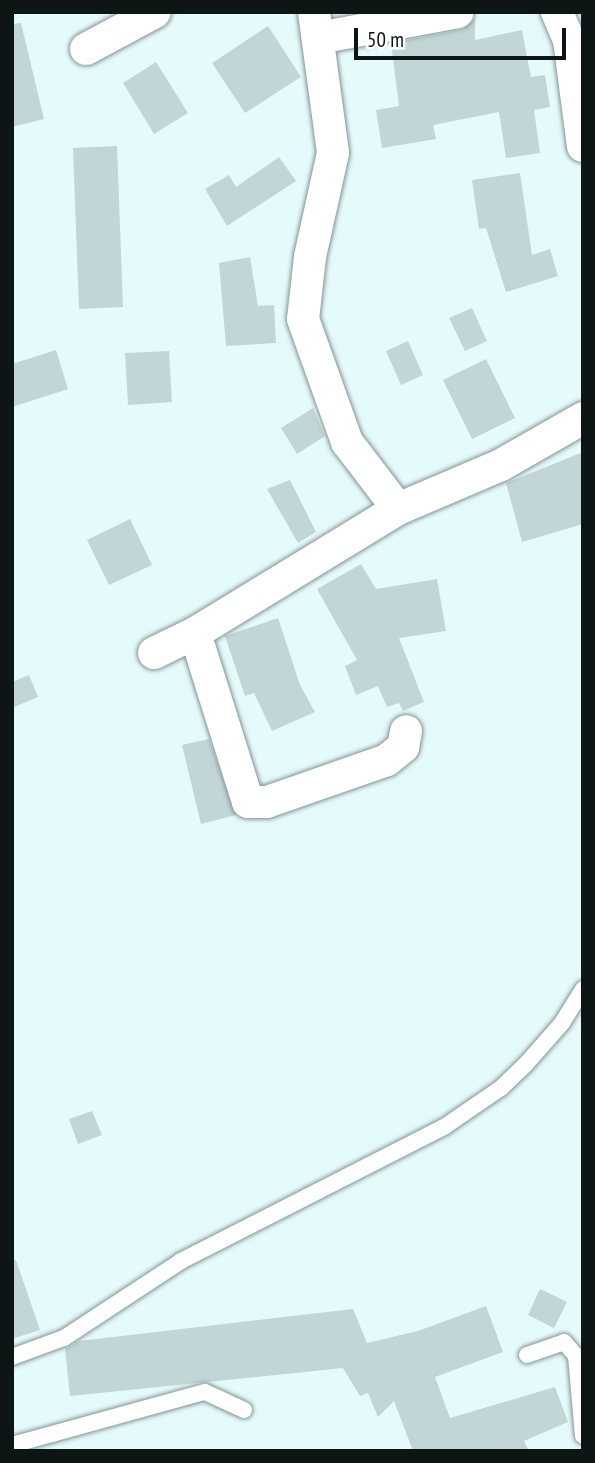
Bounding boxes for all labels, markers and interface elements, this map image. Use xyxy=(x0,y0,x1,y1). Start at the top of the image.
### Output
scale bar xyxy=(357,14,569,58)
text: 50 m xyxy=(367,26,404,53)

